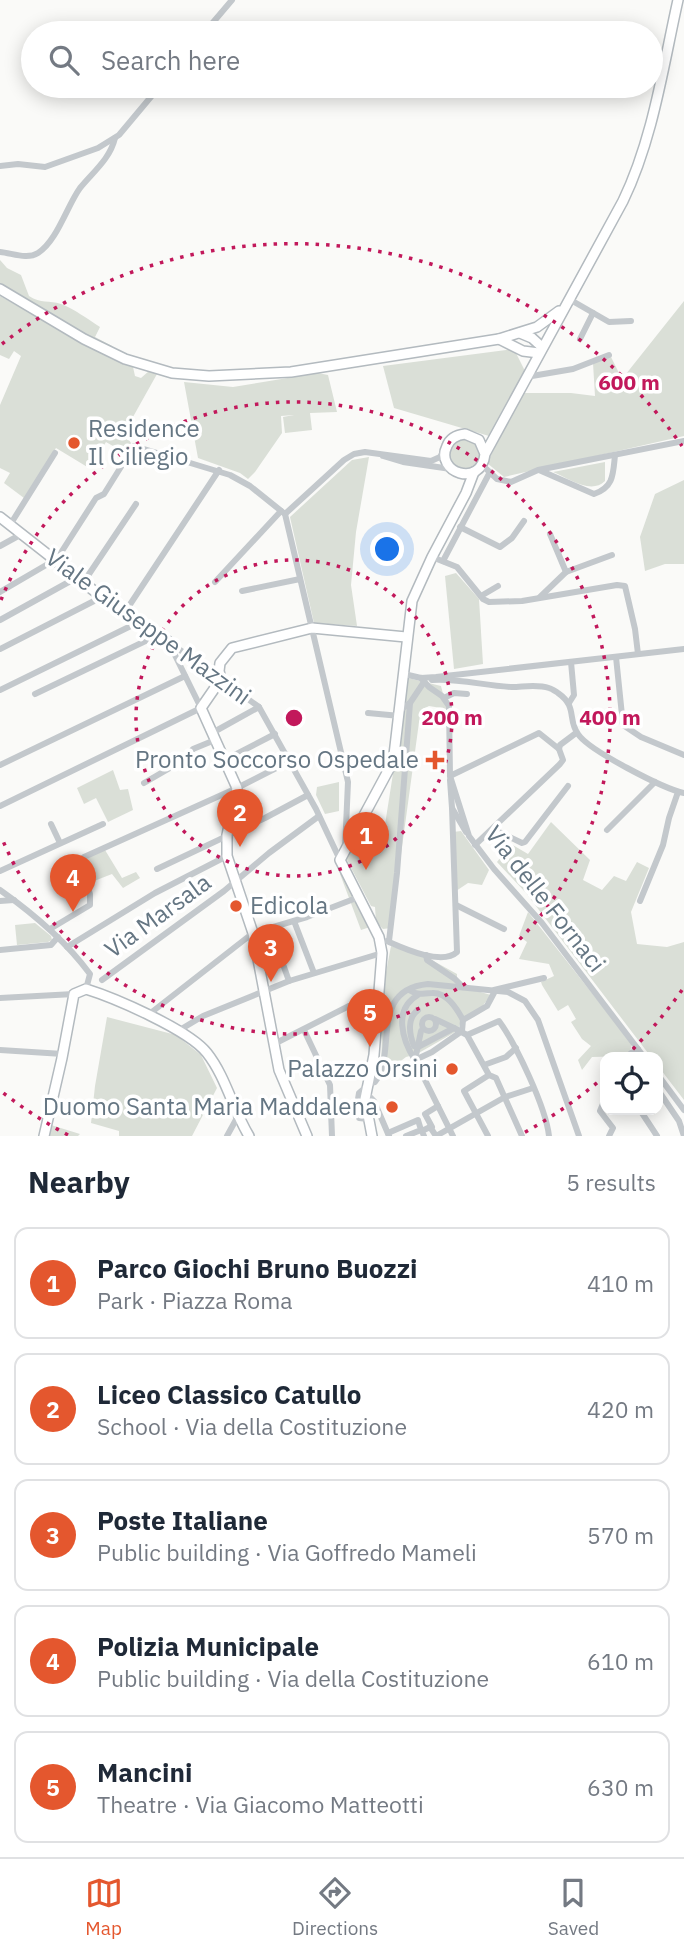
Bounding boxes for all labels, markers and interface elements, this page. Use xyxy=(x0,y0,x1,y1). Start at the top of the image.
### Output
search box xyxy=(21,21,663,98)
icon: search xyxy=(45,41,83,79)
text: Search here xyxy=(101,43,240,77)
text: 600 m xyxy=(598,368,660,396)
place label: Residence Il Ciliegio xyxy=(88,412,200,472)
marker: Residence Il Ciliegio xyxy=(66,435,82,451)
your location xyxy=(370,532,404,566)
street label: Viale Giuseppe Mazzini xyxy=(39,541,258,712)
text: 200 m xyxy=(421,703,483,731)
text: 400 m xyxy=(579,703,641,731)
centre of rings xyxy=(282,706,306,730)
place label: Pronto Soccorso Ospedale xyxy=(135,743,419,775)
marker: Pronto Soccorso Ospedale xyxy=(425,750,445,770)
pin: 2 xyxy=(217,789,263,847)
pin: 1 xyxy=(343,812,389,870)
street label: Via delle Fornaci xyxy=(479,819,613,978)
pin: 4 xyxy=(50,854,96,912)
street label: Via Marsala xyxy=(98,866,217,965)
place label: Edicola xyxy=(250,889,329,921)
marker: Edicola xyxy=(228,898,244,914)
pin: 3 xyxy=(248,924,294,982)
pin: 5 xyxy=(347,989,393,1047)
place label: Palazzo Orsini xyxy=(287,1052,438,1084)
map controls xyxy=(600,1052,663,1115)
button: locate xyxy=(600,1052,663,1115)
marker: Palazzo Orsini xyxy=(444,1061,460,1077)
place label: Duomo Santa Maria Maddalena xyxy=(43,1090,378,1122)
marker: Duomo Santa Maria Maddalena xyxy=(384,1099,400,1115)
text: Nearby xyxy=(28,1162,130,1201)
text: 5 results xyxy=(566,1167,656,1197)
text: Parco Giochi Bruno Buozzi xyxy=(97,1251,418,1285)
text: 1 xyxy=(46,1268,60,1298)
text: 410 m xyxy=(587,1268,654,1298)
text: Park · Piazza Roma xyxy=(97,1285,293,1315)
text: Liceo Classico Catullo xyxy=(97,1377,361,1411)
text: 2 xyxy=(46,1394,60,1424)
text: 420 m xyxy=(587,1394,654,1424)
text: School · Via della Costituzione xyxy=(97,1411,407,1441)
text: Poste Italiane xyxy=(97,1503,268,1537)
text: 3 xyxy=(46,1520,60,1550)
text: 570 m xyxy=(587,1520,654,1550)
text: Public building · Via Goffredo Mameli xyxy=(97,1537,477,1567)
text: Polizia Municipale xyxy=(97,1629,319,1663)
text: 4 xyxy=(46,1646,60,1676)
text: 610 m xyxy=(587,1646,654,1676)
text: Public building · Via della Costituzione xyxy=(97,1663,489,1693)
text: Mancini xyxy=(97,1755,192,1789)
text: 5 xyxy=(46,1772,60,1802)
text: 630 m xyxy=(587,1772,654,1802)
text: Theatre · Via Giacomo Matteotti xyxy=(97,1789,424,1819)
tab: Map xyxy=(85,1874,123,1940)
tab: Directions xyxy=(292,1874,378,1940)
tab: Saved xyxy=(548,1874,599,1940)

